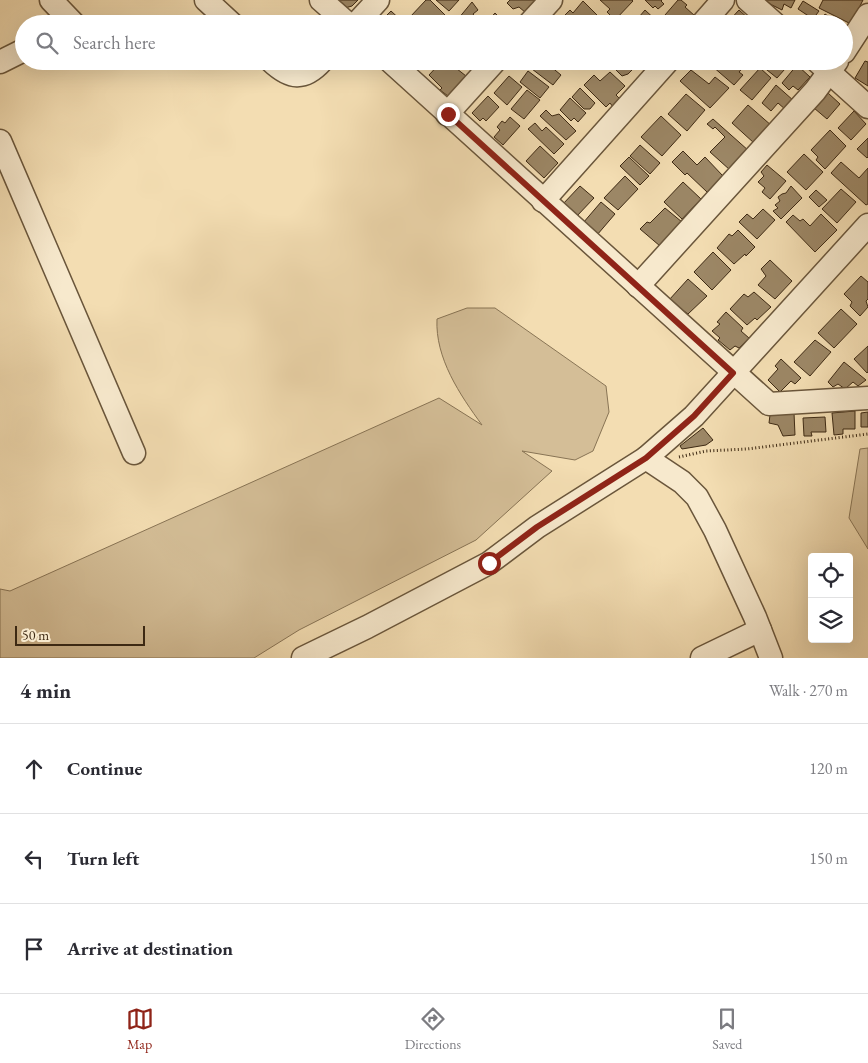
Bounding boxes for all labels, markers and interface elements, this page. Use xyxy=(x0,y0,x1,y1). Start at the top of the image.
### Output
search box xyxy=(15,15,853,70)
icon: search xyxy=(33,29,61,57)
text: Search here xyxy=(73,30,155,55)
route end xyxy=(437,103,460,126)
route start xyxy=(478,552,501,575)
map controls xyxy=(808,553,853,643)
button: locate xyxy=(808,553,853,598)
button: layers xyxy=(808,598,853,643)
scale bar xyxy=(15,623,145,646)
text: 50 m xyxy=(22,626,49,644)
text: 4 min xyxy=(20,677,71,704)
text: Walk · 270 m xyxy=(769,680,848,701)
icon: ahead xyxy=(20,755,48,783)
text: Continue xyxy=(67,756,142,781)
text: 120 m xyxy=(809,758,848,779)
icon: left xyxy=(20,845,48,873)
text: Turn left xyxy=(67,846,139,871)
text: 150 m xyxy=(809,848,848,869)
icon: arrive xyxy=(20,935,48,963)
text: Arrive at destination xyxy=(67,936,233,961)
tab: Map xyxy=(126,1005,154,1053)
tab: Directions xyxy=(405,1005,461,1053)
tab: Saved xyxy=(712,1005,742,1053)

